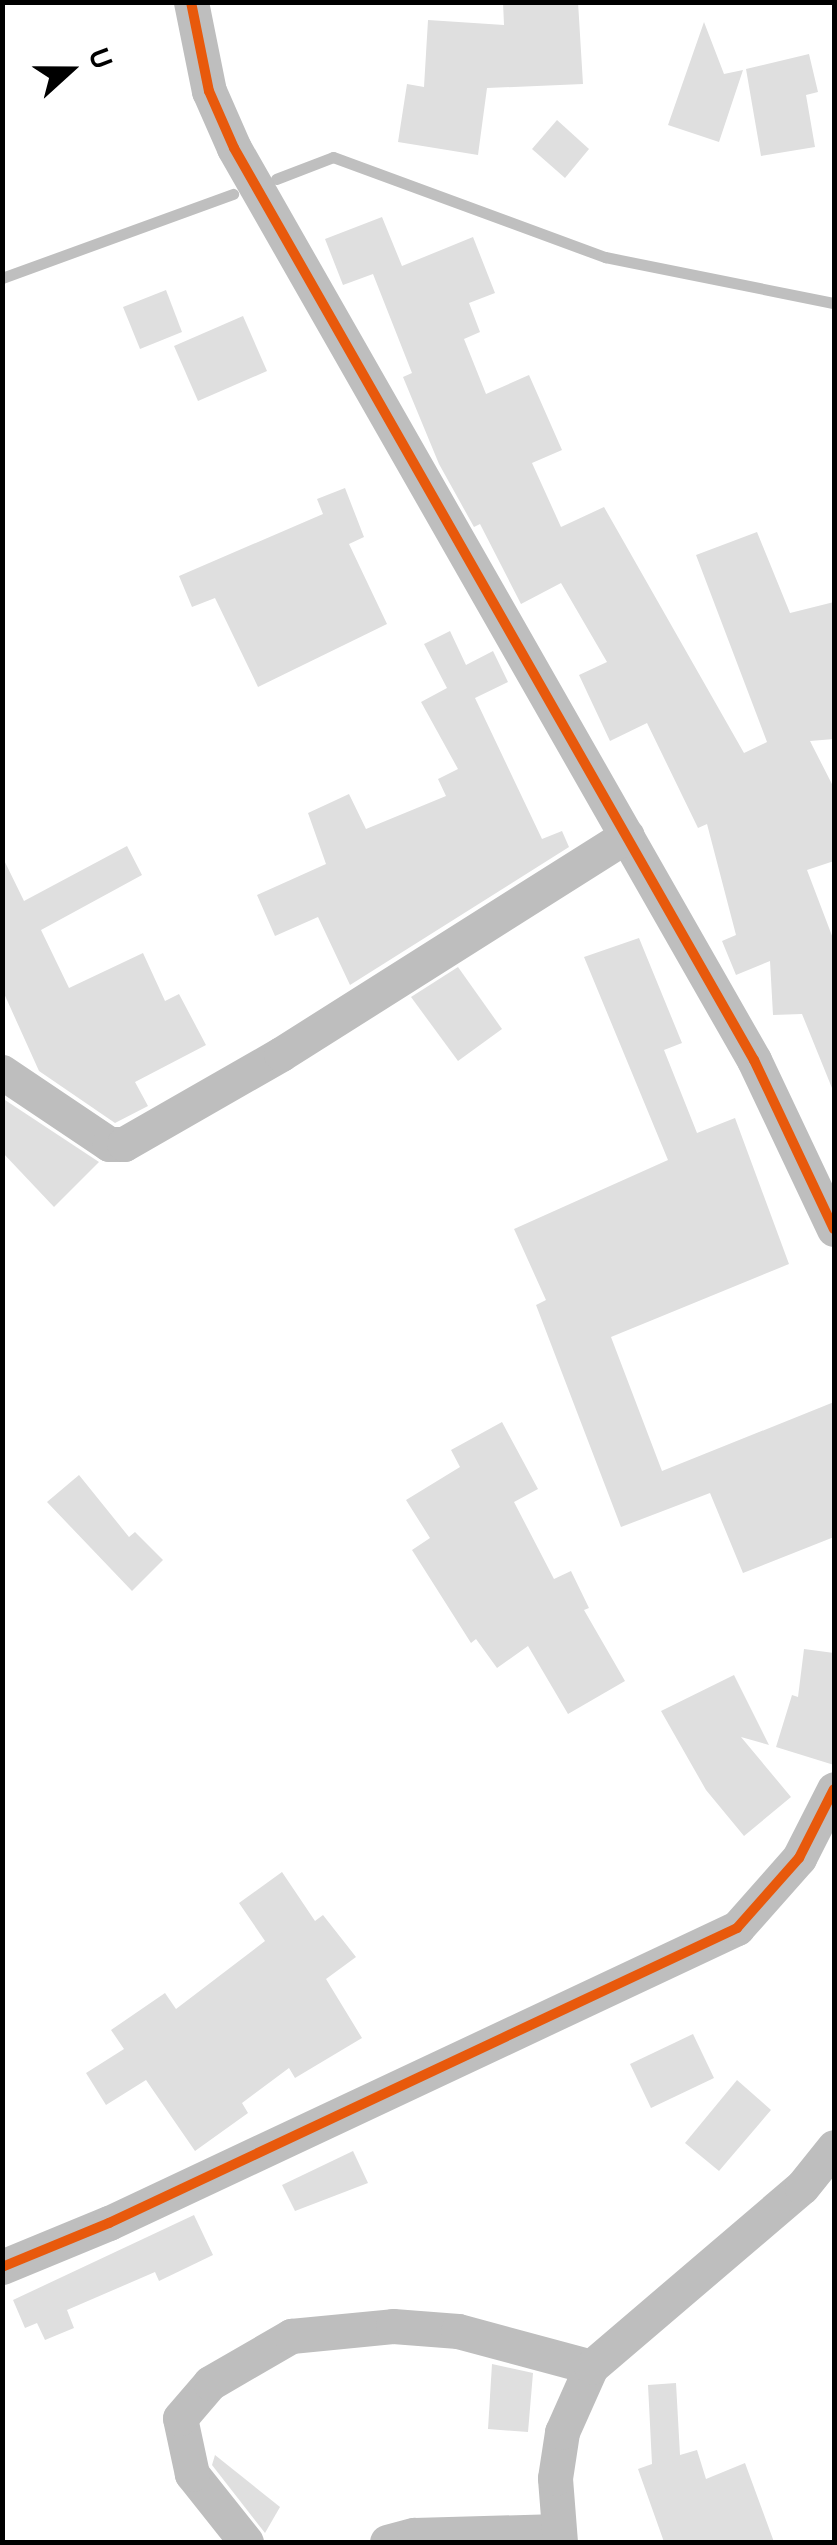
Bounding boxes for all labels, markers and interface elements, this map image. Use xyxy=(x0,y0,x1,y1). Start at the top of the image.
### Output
north arrow xyxy=(20,20,120,120)
text: U xyxy=(78,43,118,75)

